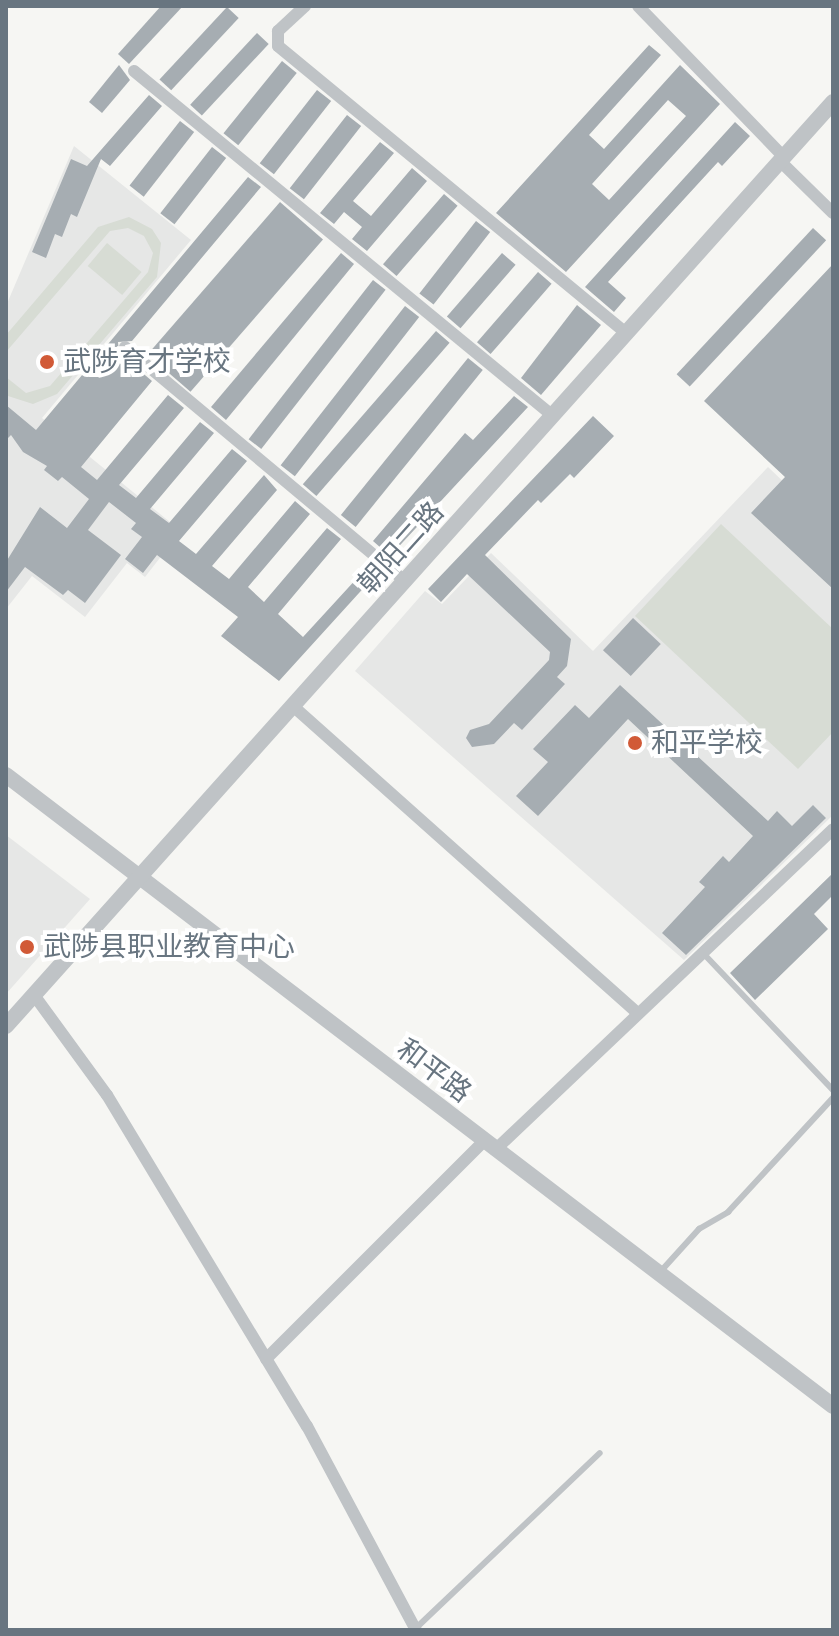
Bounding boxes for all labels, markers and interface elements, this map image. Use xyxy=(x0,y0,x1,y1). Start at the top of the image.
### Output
place label: 武陟育才学校 xyxy=(63,345,231,379)
marker: 武陟育才学校 xyxy=(38,353,56,371)
street label: 朝阳二路 xyxy=(351,495,451,601)
place label: 和平学校 xyxy=(651,726,763,760)
marker: 和平学校 xyxy=(626,734,644,752)
place label: 武陟县职业教育中心 xyxy=(43,930,295,964)
marker: 武陟县职业教育中心 xyxy=(18,938,36,956)
street label: 和平路 xyxy=(390,1032,478,1110)

